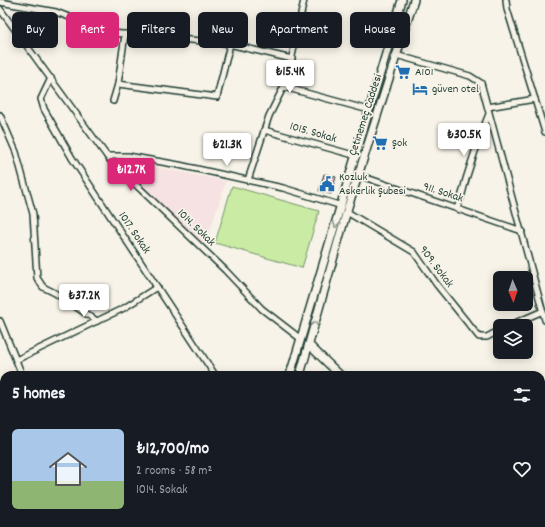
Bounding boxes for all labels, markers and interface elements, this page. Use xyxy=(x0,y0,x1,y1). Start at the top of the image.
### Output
chip: Buy xyxy=(12,12,58,48)
chip: Rent xyxy=(66,12,119,48)
chip: Filters xyxy=(127,12,190,48)
chip: New xyxy=(198,12,248,48)
chip: Apartment xyxy=(256,12,342,48)
chip: House xyxy=(350,12,410,48)
pin: ₺15.4K xyxy=(257,60,323,94)
text: ₺15.4K xyxy=(275,63,305,82)
supermarket icon: A101 xyxy=(394,63,412,81)
place label: A101 xyxy=(415,64,433,81)
street label: Çetinemeç Caddesi xyxy=(345,72,387,158)
hotel icon: güven otel xyxy=(411,80,429,98)
place label: güven otel xyxy=(432,81,479,98)
street label: 1015. Sokak xyxy=(287,118,339,148)
pin: ₺30.5K xyxy=(431,123,497,157)
text: ₺30.5K xyxy=(447,126,481,145)
pin: ₺21.3K xyxy=(194,133,260,167)
supermarket icon: Şok xyxy=(371,134,389,152)
place label: Şok xyxy=(392,135,407,152)
text: ₺21.3K xyxy=(212,136,242,155)
pin: ₺12.7K xyxy=(98,158,164,192)
text: ₺12.7K xyxy=(117,161,145,180)
place label: Kozluk Askerlik Şubesi xyxy=(339,169,406,200)
public building icon: Kozluk Askerlik Şubesi xyxy=(318,175,336,193)
street label: 911. Sokak xyxy=(421,178,465,208)
street label: 1014. Sokak xyxy=(173,205,219,251)
street label: 1017. Sokak xyxy=(114,209,154,257)
one-way arrow xyxy=(332,222,340,229)
street label: 909. Sokak xyxy=(415,243,457,291)
north arrow xyxy=(493,271,533,311)
map controls xyxy=(493,271,533,359)
pin: ₺37.2K xyxy=(51,284,117,318)
text: ₺37.2K xyxy=(68,287,100,306)
button: layers xyxy=(493,319,533,359)
one-way arrow xyxy=(310,321,319,328)
text: 5 homes xyxy=(12,383,65,407)
icon: filters xyxy=(511,384,533,406)
text: ₺12,700/mo xyxy=(136,438,209,462)
icon: home xyxy=(44,445,92,493)
icon: heart xyxy=(511,458,533,480)
text: 2 rooms · 58 m² xyxy=(136,462,212,481)
text: 1014. Sokak xyxy=(136,481,188,500)

